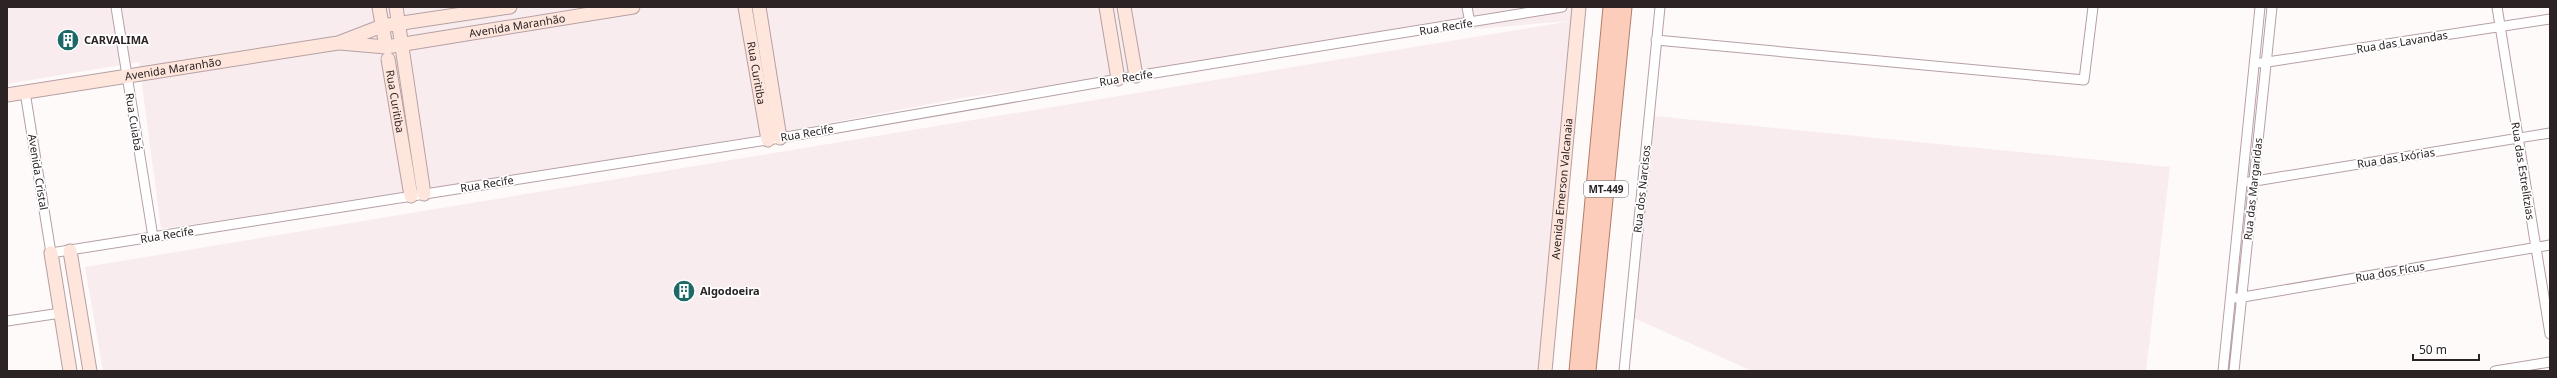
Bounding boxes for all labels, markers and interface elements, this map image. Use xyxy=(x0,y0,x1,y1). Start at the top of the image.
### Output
street label: Avenida Maranhão xyxy=(468,10,567,40)
street label: Rua Recife xyxy=(1418,15,1474,38)
building icon: CARVALIMA xyxy=(55,27,81,53)
street label: Rua das Lavandas xyxy=(2355,27,2449,56)
place label: CARVALIMA xyxy=(84,32,149,47)
street label: Rua Curitiba xyxy=(744,40,770,106)
street label: Avenida Maranhão xyxy=(124,53,223,83)
street label: Rua Recife xyxy=(1098,66,1154,89)
street label: Rua Curitiba xyxy=(383,69,408,134)
street label: Rua Cuiabá xyxy=(123,92,146,152)
street label: Avenida Emerson Valcanaia xyxy=(1547,117,1576,260)
street label: Rua Recife xyxy=(779,120,835,145)
street label: Rua das Estrelítzias xyxy=(2508,121,2539,221)
street label: Avenida Cristal xyxy=(25,133,52,211)
street label: Rua das Margaridas xyxy=(2240,137,2265,241)
street label: Rua dos Narcisos xyxy=(1629,144,1654,234)
street label: Rua das Ixórias xyxy=(2356,144,2436,171)
street label: Rua Recife xyxy=(459,172,515,195)
road number: MT-449 xyxy=(1584,181,1628,197)
street label: Rua Recife xyxy=(139,223,195,246)
street label: Rua dos Fícus xyxy=(2354,258,2426,285)
building icon: Algodoeira xyxy=(671,278,697,304)
place label: Algodoeira xyxy=(700,283,760,298)
scale bar xyxy=(2413,336,2479,362)
text: 50 m xyxy=(2419,341,2447,358)

